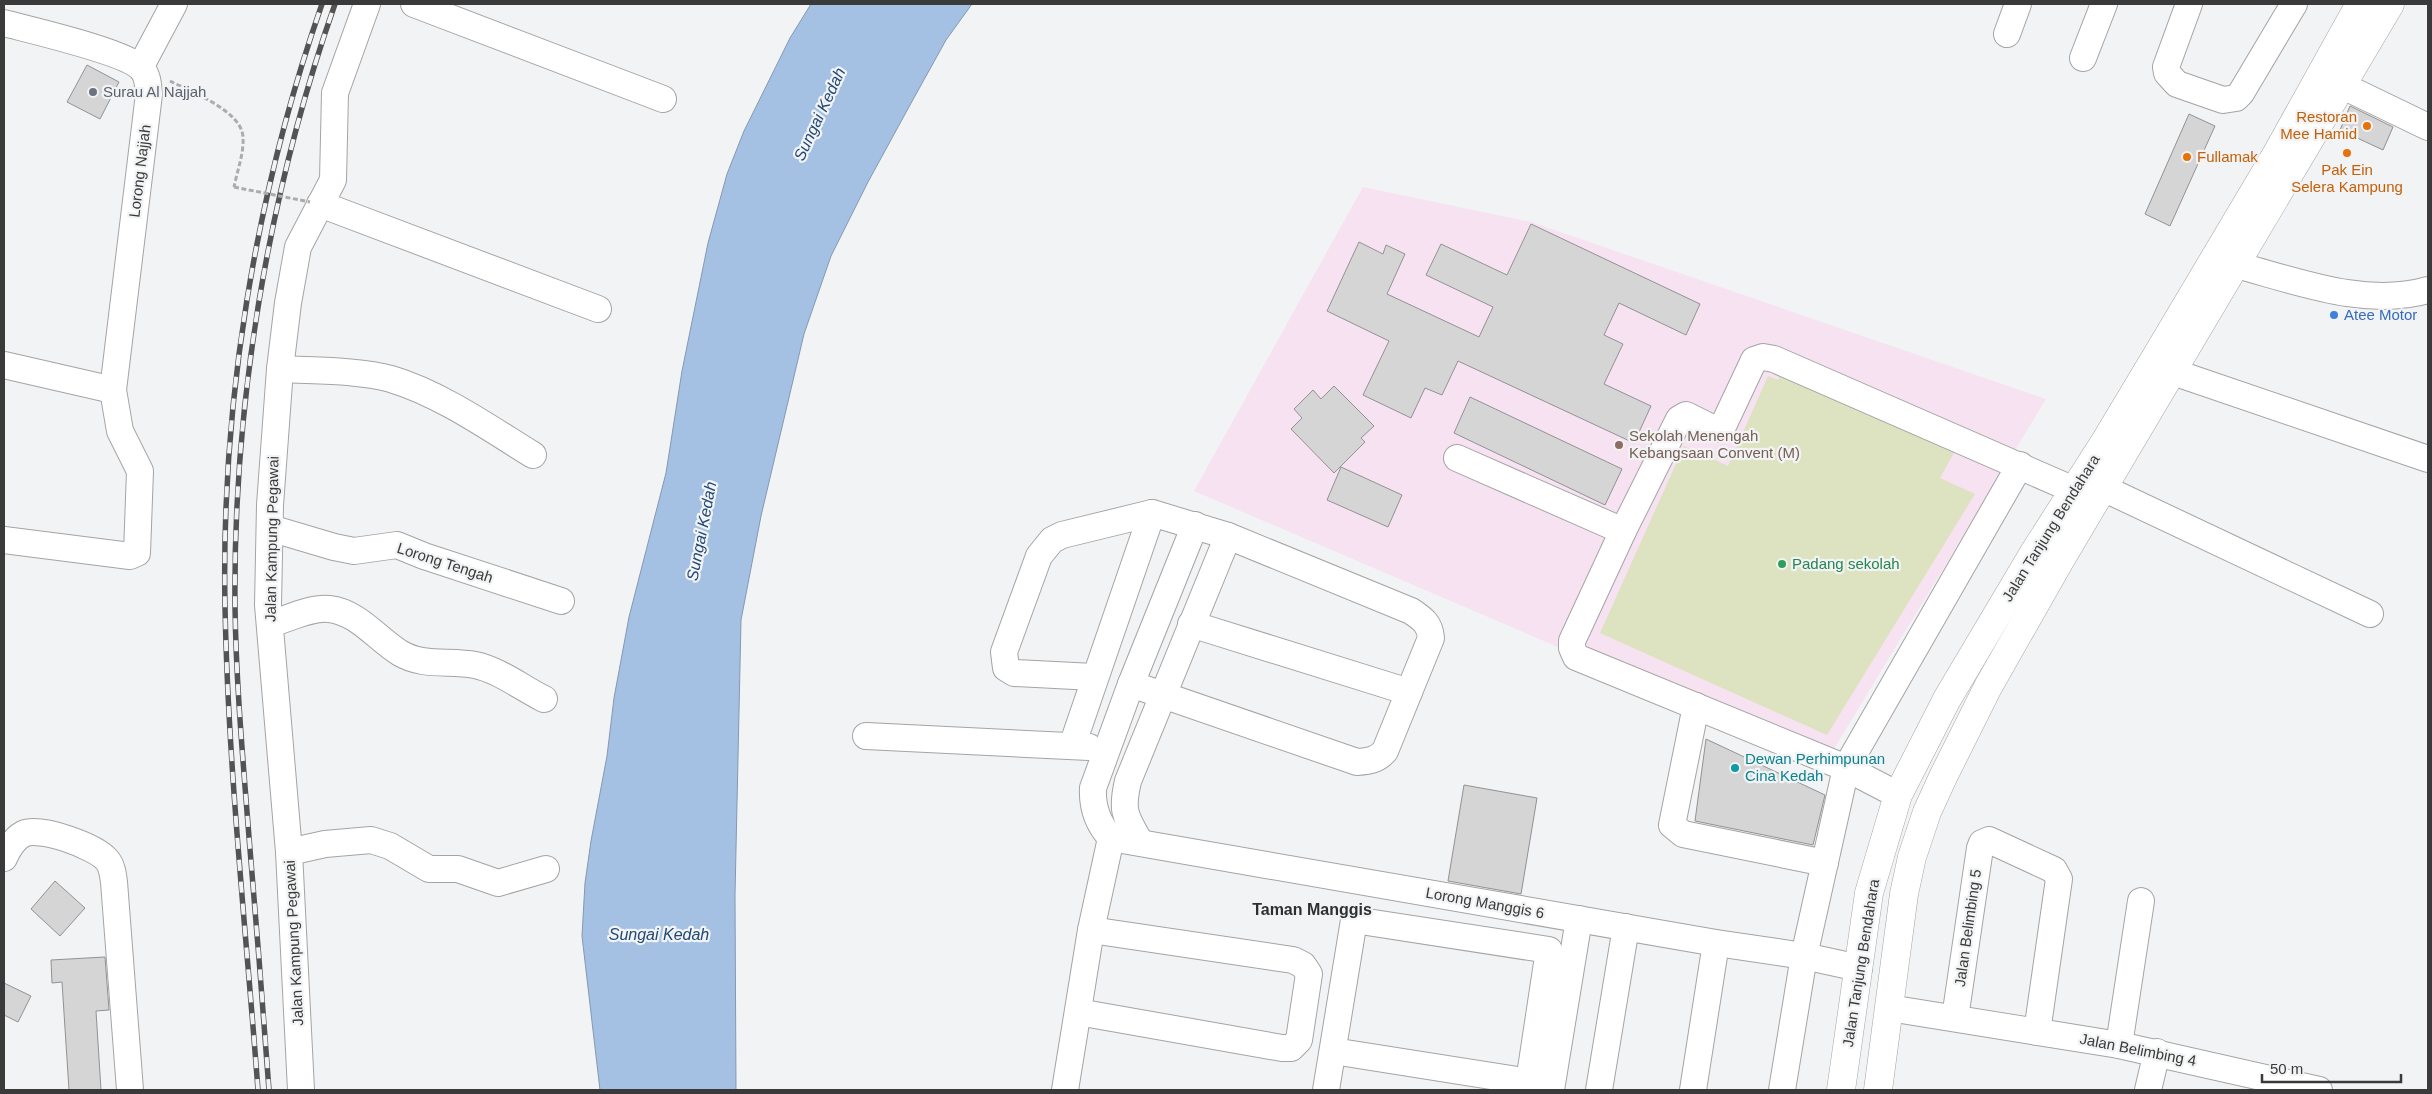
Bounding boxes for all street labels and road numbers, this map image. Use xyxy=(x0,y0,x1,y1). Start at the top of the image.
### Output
street label: Lorong Najjah xyxy=(125,124,154,218)
street label: Jalan Tanjung Bendahara xyxy=(1998,451,2103,604)
street label: Jalan Kampung Pegawai xyxy=(262,456,281,622)
street label: Lorong Tengah xyxy=(395,539,495,586)
street label: Jalan Kampung Pegawai xyxy=(281,860,306,1026)
street label: Jalan Belimbing 5 xyxy=(1951,868,1984,988)
street label: Jalan Tanjung Bendahara xyxy=(1839,877,1882,1048)
street label: Lorong Manggis 6 xyxy=(1424,884,1546,921)
street label: Jalan Belimbing 4 xyxy=(2078,1030,2198,1069)

